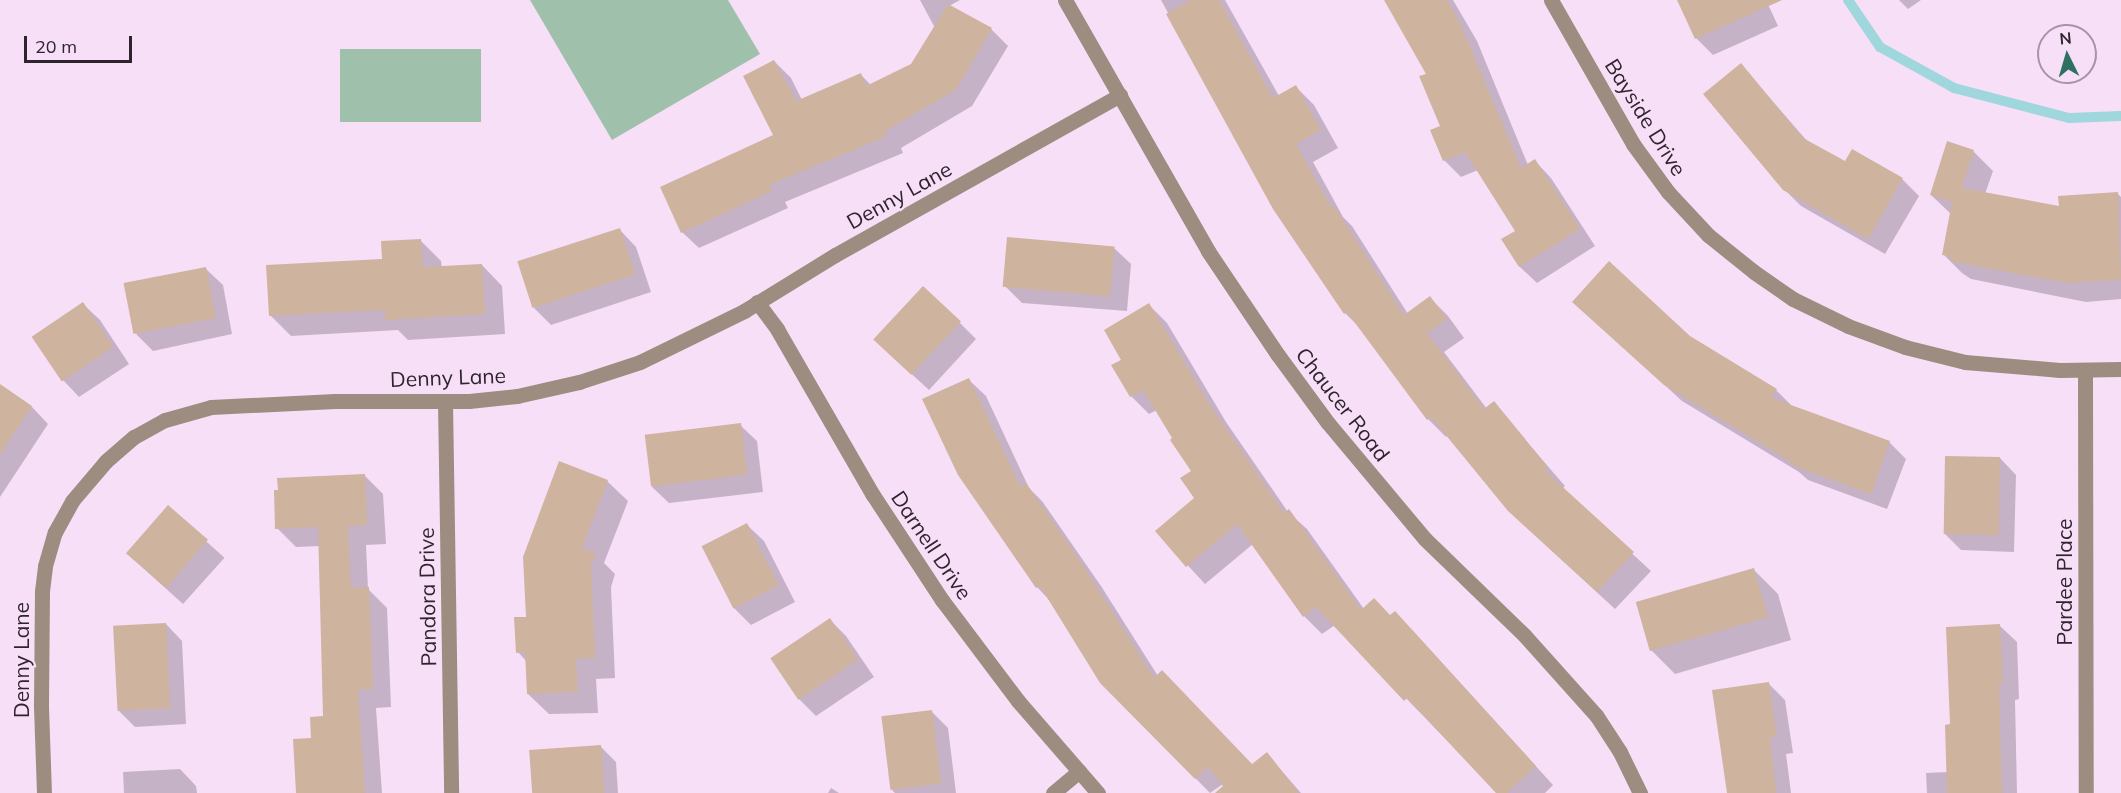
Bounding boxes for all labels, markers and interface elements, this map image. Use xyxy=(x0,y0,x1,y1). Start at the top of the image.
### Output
scale bar xyxy=(27,24,135,62)
north arrow xyxy=(2037,24,2097,84)
text: N xyxy=(2059,28,2073,49)
text: 20 m xyxy=(35,35,77,58)
street label: Bayside Drive xyxy=(1600,54,1692,180)
street label: Denny Lane xyxy=(842,156,956,234)
street label: Chaucer Road xyxy=(1291,342,1395,466)
street label: Denny Lane xyxy=(390,362,506,392)
street label: Darnell Drive xyxy=(886,486,978,604)
street label: Pardee Place xyxy=(2051,518,2077,646)
street label: Pandora Drive xyxy=(413,527,441,667)
street label: Denny Lane xyxy=(8,602,34,718)

